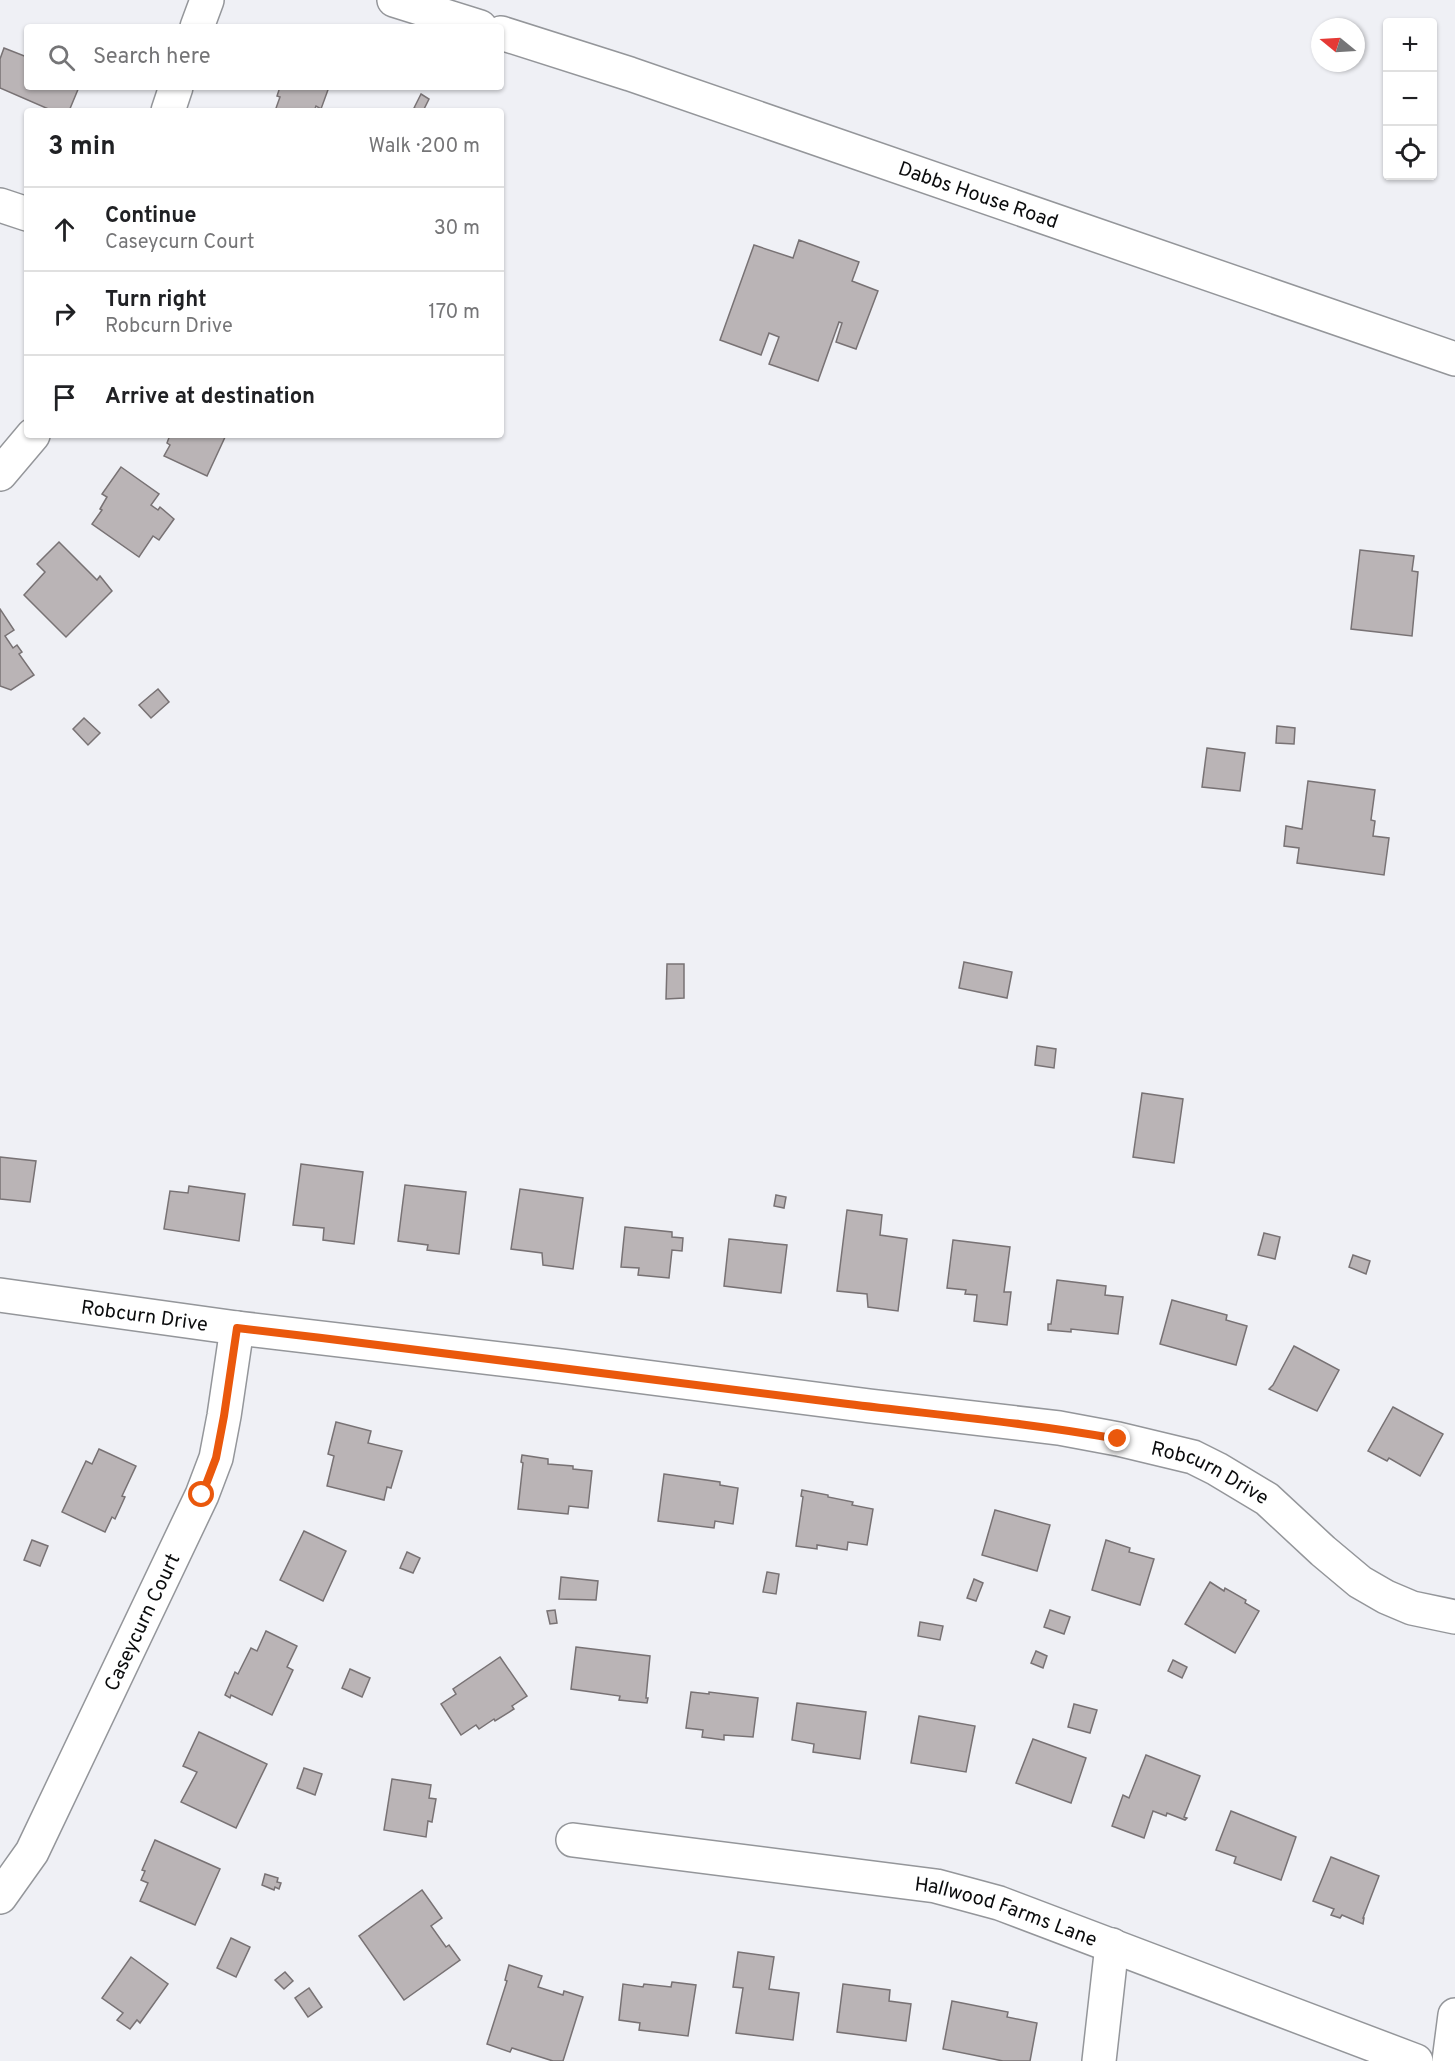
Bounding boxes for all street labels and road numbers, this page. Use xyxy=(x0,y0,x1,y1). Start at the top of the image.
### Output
street label: Dabbs House Road xyxy=(894,157,1061,236)
street label: Robcurn Drive xyxy=(79,1295,209,1339)
street label: Robcurn Drive xyxy=(1148,1436,1273,1512)
street label: Caseycurn Court xyxy=(99,1550,187,1696)
street label: Hallwood Farms Lane xyxy=(913,1872,1100,1954)

